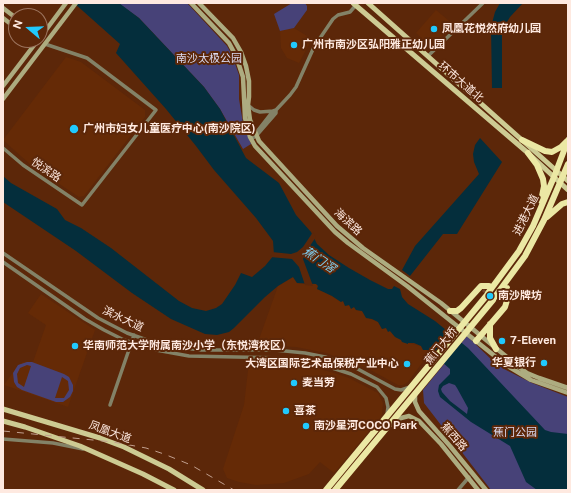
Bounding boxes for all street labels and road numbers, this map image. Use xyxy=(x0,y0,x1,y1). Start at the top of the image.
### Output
street label: 环市大道北 xyxy=(436,59,486,105)
street label: 悦滨路 xyxy=(29,155,63,185)
street label: 进港大道 xyxy=(510,192,542,238)
street label: 海滨路 xyxy=(331,206,365,238)
street label: 滨水大道 xyxy=(100,304,146,334)
street label: 蕉门大桥 xyxy=(422,325,460,367)
street label: 凤凰大道 xyxy=(87,418,133,446)
street label: 蕉西路 xyxy=(438,420,470,454)

